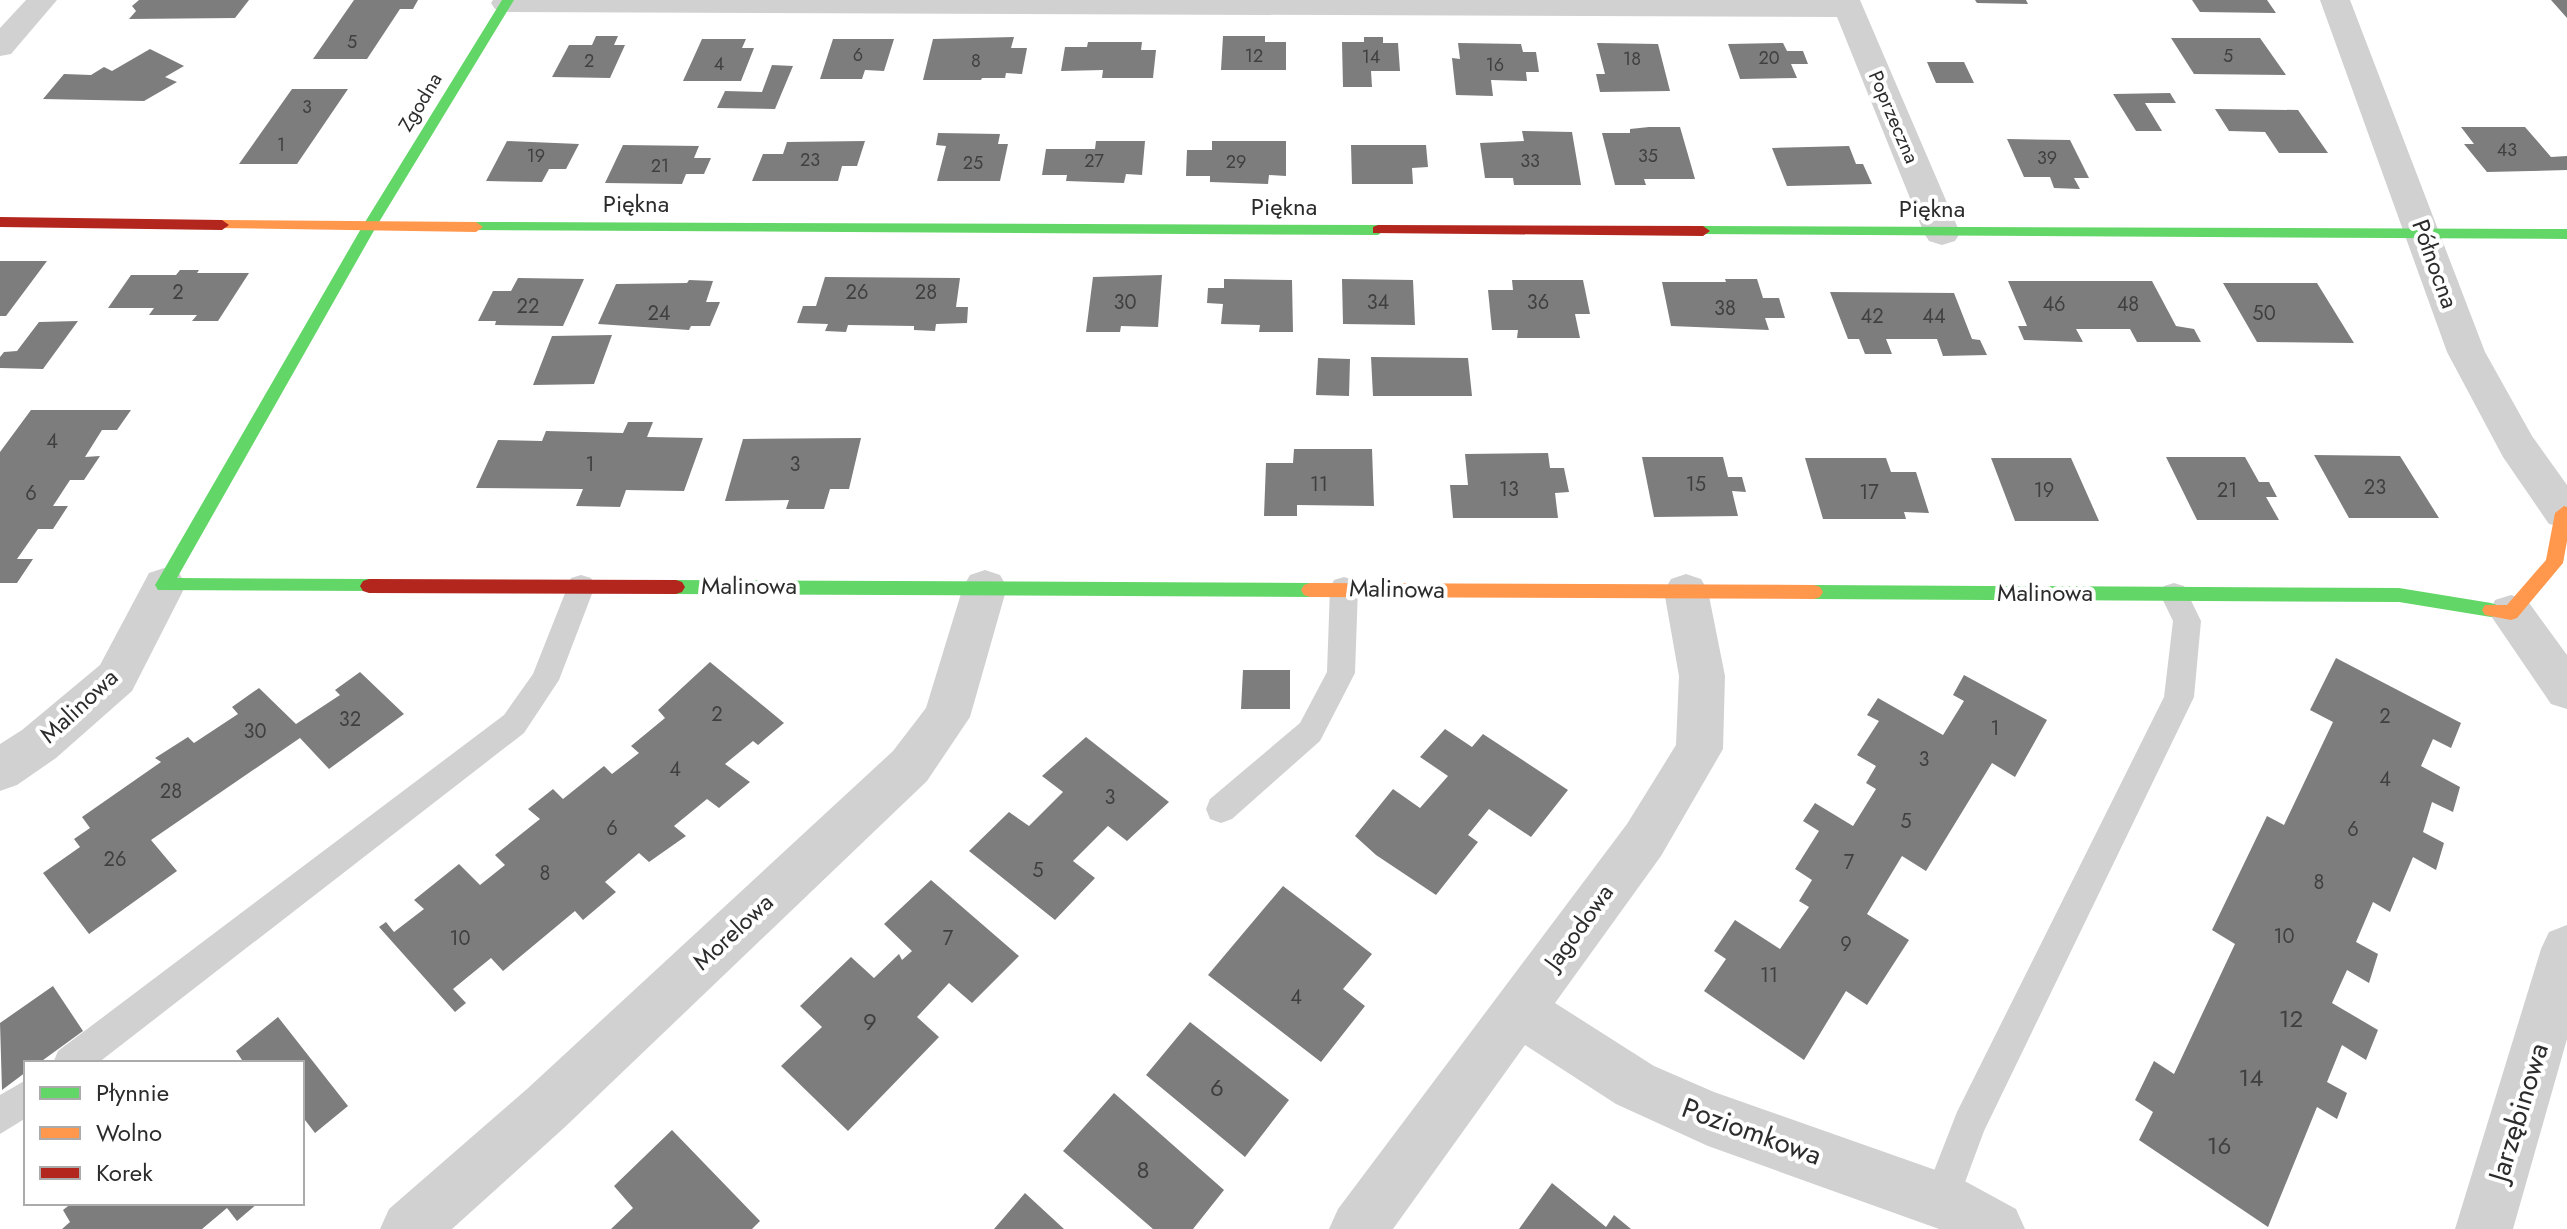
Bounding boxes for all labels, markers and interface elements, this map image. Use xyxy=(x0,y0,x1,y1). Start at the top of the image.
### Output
house number: 5 xyxy=(347,29,357,55)
house number: 6 xyxy=(853,42,863,68)
house number: 12 xyxy=(1245,43,1263,69)
house number: 5 xyxy=(2223,43,2233,69)
house number: 14 xyxy=(1362,44,1380,70)
house number: 20 xyxy=(1758,45,1780,71)
house number: 18 xyxy=(1623,46,1641,72)
house number: 2 xyxy=(584,48,594,74)
house number: 8 xyxy=(971,48,981,74)
house number: 4 xyxy=(714,51,724,77)
house number: 16 xyxy=(1486,52,1504,78)
street label: Poprzeczna xyxy=(1861,66,1926,168)
street label: Zgodna xyxy=(391,67,449,137)
house number: 3 xyxy=(302,94,312,120)
house number: 1 xyxy=(277,132,285,158)
house number: 43 xyxy=(2497,137,2517,163)
house number: 19 xyxy=(527,143,545,169)
house number: 35 xyxy=(1638,143,1658,169)
house number: 39 xyxy=(2037,145,2057,171)
house number: 23 xyxy=(800,147,820,173)
house number: 27 xyxy=(1084,148,1104,174)
house number: 33 xyxy=(1520,148,1540,174)
house number: 29 xyxy=(1226,149,1246,175)
house number: 25 xyxy=(963,150,983,176)
house number: 21 xyxy=(651,153,669,179)
street label: Piękna xyxy=(603,186,669,221)
street label: Piękna xyxy=(1251,189,1317,224)
street label: Piękna xyxy=(1899,191,1965,226)
street label: Północna xyxy=(2403,214,2468,313)
house number: 2 xyxy=(172,278,184,307)
house number: 26 xyxy=(846,278,868,307)
house number: 28 xyxy=(915,278,937,307)
house number: 30 xyxy=(1114,288,1136,317)
house number: 34 xyxy=(1367,288,1390,317)
house number: 36 xyxy=(1527,288,1549,317)
house number: 46 xyxy=(2042,290,2066,319)
house number: 48 xyxy=(2117,290,2139,319)
house number: 22 xyxy=(517,292,539,321)
house number: 38 xyxy=(1714,294,1736,323)
house number: 24 xyxy=(647,299,671,328)
house number: 50 xyxy=(2252,299,2276,328)
house number: 42 xyxy=(1860,302,1884,331)
house number: 44 xyxy=(1922,302,1946,331)
house number: 4 xyxy=(46,427,58,456)
house number: 1 xyxy=(586,450,595,479)
house number: 3 xyxy=(790,450,801,479)
house number: 11 xyxy=(1310,470,1328,499)
house number: 15 xyxy=(1686,470,1706,499)
house number: 23 xyxy=(2364,473,2386,502)
house number: 13 xyxy=(1499,475,1519,504)
house number: 19 xyxy=(2034,476,2054,505)
house number: 21 xyxy=(2217,476,2237,505)
house number: 17 xyxy=(1859,478,1879,507)
house number: 6 xyxy=(25,479,37,508)
street label: Malinowa xyxy=(701,568,797,603)
street label: Malinowa xyxy=(1349,570,1445,607)
street label: Malinowa xyxy=(1997,575,2093,610)
street label: Malinowa xyxy=(32,660,126,751)
house number: 2 xyxy=(711,700,723,729)
house number: 2 xyxy=(2379,702,2391,731)
house number: 32 xyxy=(339,705,361,734)
house number: 1 xyxy=(1991,714,2000,743)
house number: 30 xyxy=(244,717,266,746)
house number: 3 xyxy=(1919,745,1930,774)
house number: 4 xyxy=(669,755,681,784)
house number: 4 xyxy=(2379,765,2391,794)
house number: 28 xyxy=(160,777,182,806)
house number: 3 xyxy=(1105,783,1116,812)
house number: 5 xyxy=(1900,807,1912,836)
house number: 6 xyxy=(606,814,618,843)
house number: 6 xyxy=(2347,815,2359,844)
house number: 26 xyxy=(104,845,126,874)
house number: 7 xyxy=(1844,848,1855,877)
house number: 5 xyxy=(1032,856,1044,885)
house number: 8 xyxy=(540,859,550,888)
house number: 8 xyxy=(2314,868,2324,897)
street label: Jagodowa xyxy=(1534,877,1622,979)
street label: Morelowa xyxy=(685,885,781,978)
house number: 10 xyxy=(2274,922,2295,951)
house number: 10 xyxy=(450,924,471,953)
house number: 7 xyxy=(943,924,954,953)
house number: 9 xyxy=(1840,930,1852,959)
house number: 11 xyxy=(1760,961,1778,990)
house number: 4 xyxy=(1290,983,1302,1012)
house number: 12 xyxy=(2279,1001,2303,1036)
house number: 9 xyxy=(863,1004,877,1039)
street label: Jarzębinowa xyxy=(2477,1038,2559,1190)
house number: 14 xyxy=(2239,1060,2263,1095)
legend xyxy=(24,1061,304,1205)
house number: 6 xyxy=(1210,1070,1224,1105)
text: Płynnie xyxy=(96,1075,169,1110)
street label: Poziomkowa xyxy=(1676,1087,1827,1176)
text: Wolno xyxy=(96,1115,162,1150)
house number: 16 xyxy=(2207,1128,2231,1163)
house number: 8 xyxy=(1136,1152,1150,1187)
text: Korek xyxy=(96,1155,153,1190)

